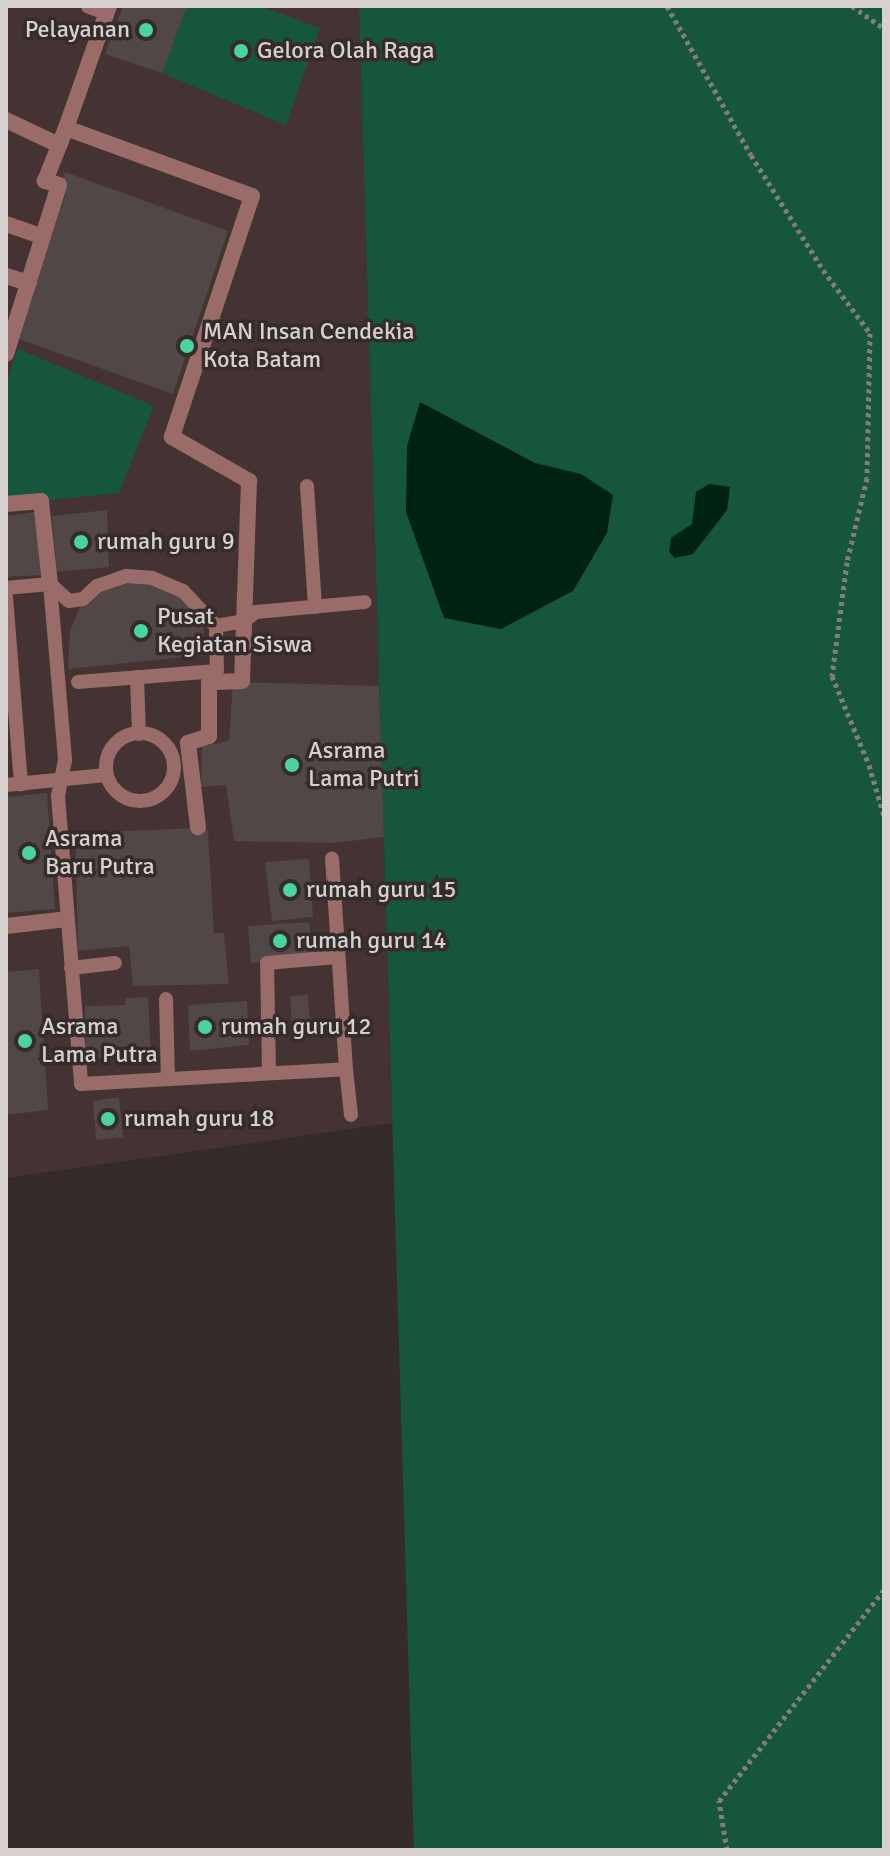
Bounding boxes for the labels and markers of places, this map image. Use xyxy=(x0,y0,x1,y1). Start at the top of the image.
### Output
place label: Pelayanan xyxy=(25,16,130,44)
marker: Pelayanan xyxy=(137,21,155,39)
place label: Gelora Olah Raga xyxy=(257,37,434,65)
marker: Gelora Olah Raga xyxy=(232,42,250,60)
place label: MAN Insan Cendekia Kota Batam xyxy=(203,318,415,374)
marker: MAN Insan Cendekia Kota Batam xyxy=(178,337,196,355)
place label: rumah guru 9 xyxy=(97,528,235,556)
marker: rumah guru 9 xyxy=(72,533,90,551)
place label: Pusat Kegiatan Siswa xyxy=(157,603,312,659)
marker: Pusat Kegiatan Siswa xyxy=(132,622,150,640)
place label: Asrama Lama Putri xyxy=(308,737,420,793)
marker: Asrama Lama Putri xyxy=(283,756,301,774)
place label: Asrama Baru Putra xyxy=(45,825,155,881)
marker: Asrama Baru Putra xyxy=(20,844,38,862)
place label: rumah guru 15 xyxy=(306,876,457,904)
marker: rumah guru 15 xyxy=(281,881,299,899)
place label: rumah guru 14 xyxy=(296,927,447,955)
marker: rumah guru 14 xyxy=(271,932,289,950)
place label: Asrama Lama Putra xyxy=(41,1013,158,1069)
place label: rumah guru 12 xyxy=(221,1013,372,1041)
marker: rumah guru 12 xyxy=(196,1018,214,1036)
marker: Asrama Lama Putra xyxy=(16,1032,34,1050)
place label: rumah guru 18 xyxy=(124,1105,275,1133)
marker: rumah guru 18 xyxy=(99,1110,117,1128)

